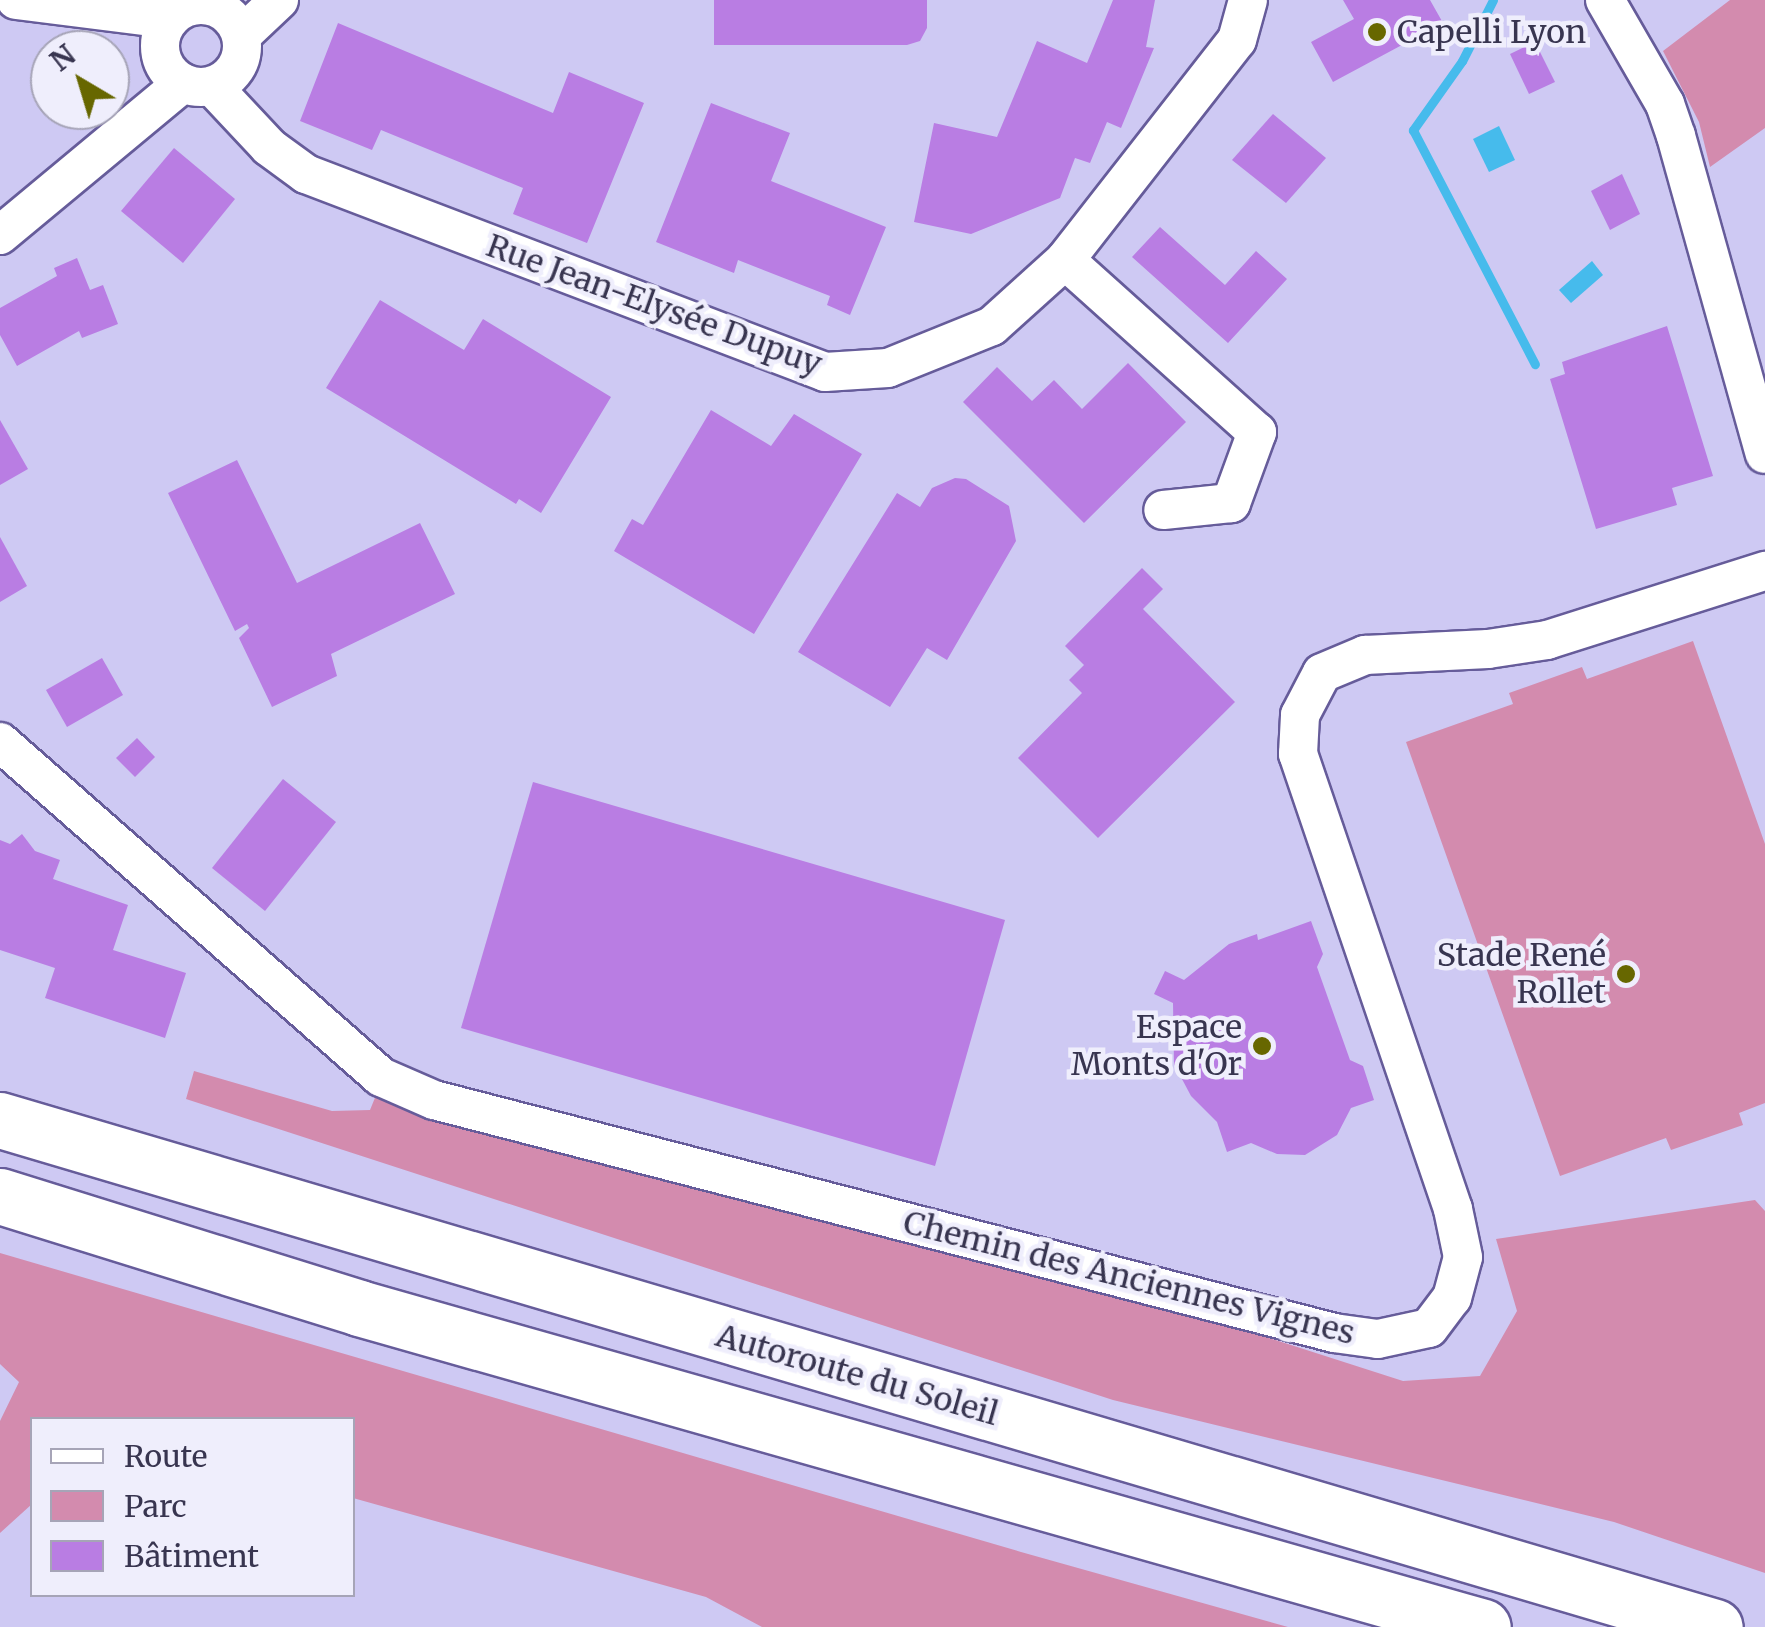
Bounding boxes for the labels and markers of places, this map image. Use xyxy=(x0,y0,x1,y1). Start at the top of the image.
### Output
place label: Capelli Lyon xyxy=(1397,13,1586,51)
marker: Capelli Lyon xyxy=(1366,21,1388,43)
place label: Stade René Rollet xyxy=(1437,937,1606,1012)
marker: Stade René Rollet xyxy=(1615,963,1637,985)
place label: Espace Monts d'Or xyxy=(1071,1009,1242,1084)
marker: Espace Monts d'Or xyxy=(1251,1035,1273,1057)

